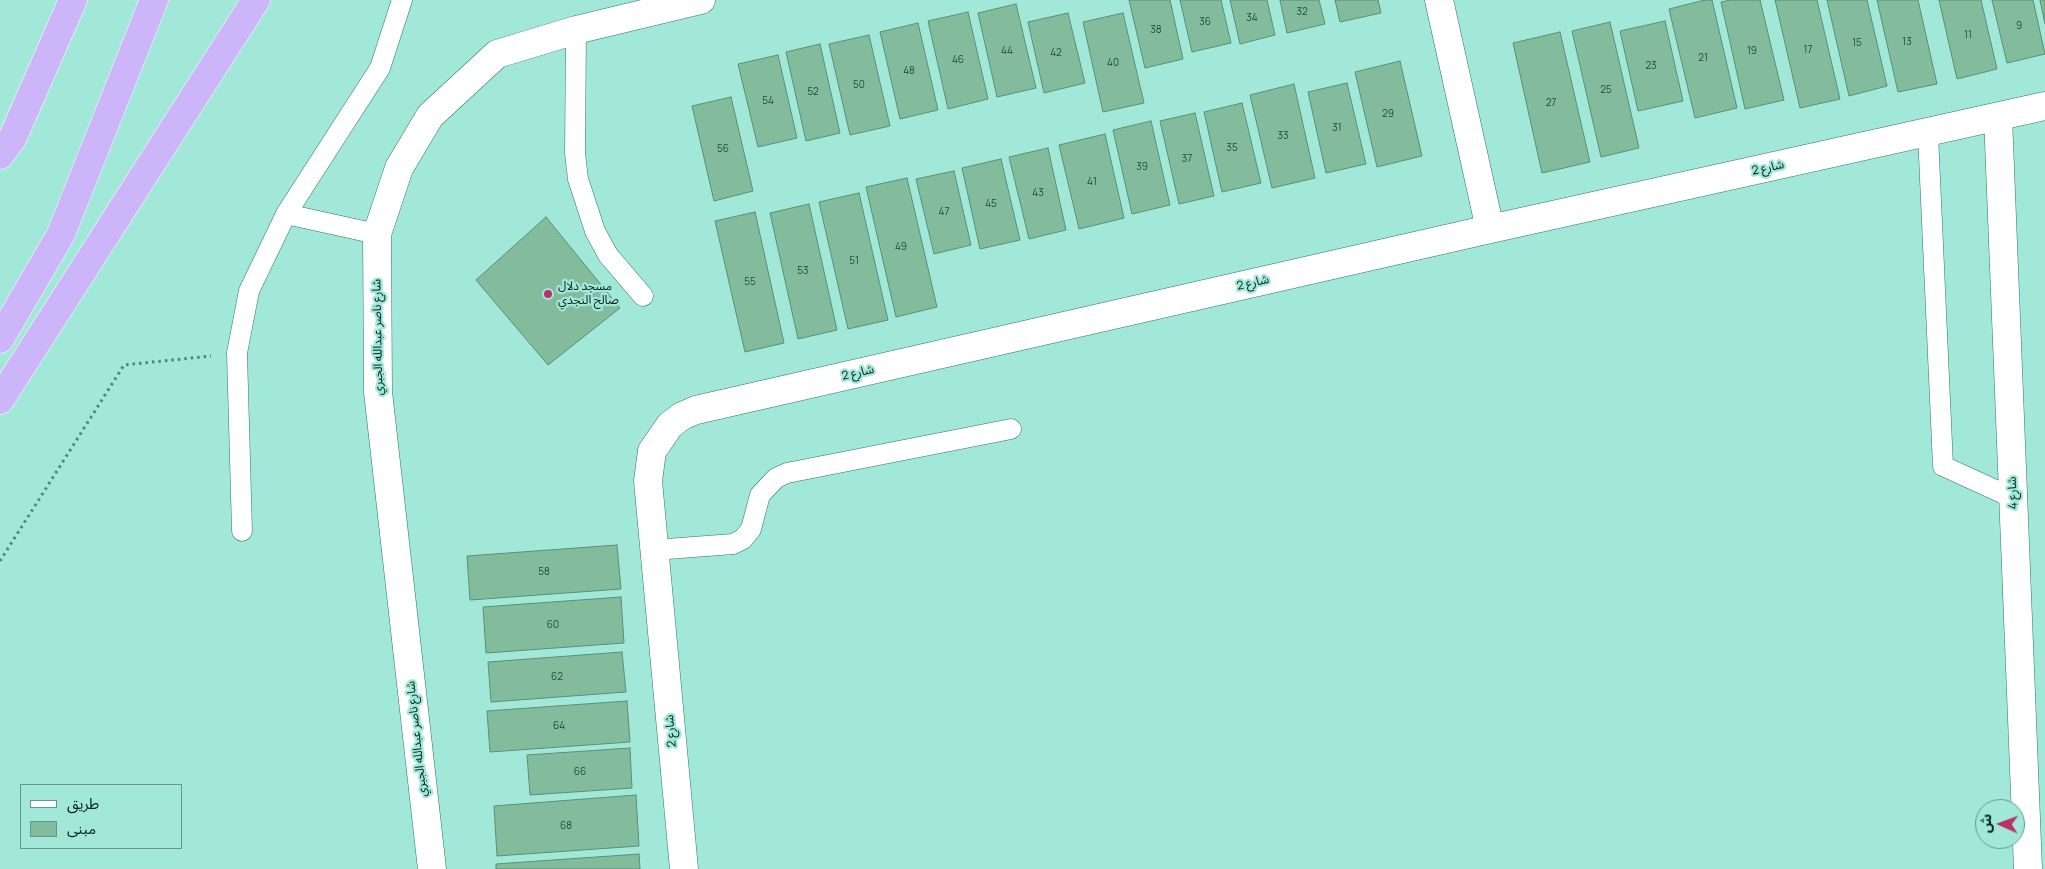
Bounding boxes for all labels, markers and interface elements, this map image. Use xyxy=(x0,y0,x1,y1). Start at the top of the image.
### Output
house number: 32 xyxy=(1296,6,1308,18)
house number: 34 xyxy=(1246,12,1258,24)
house number: 36 xyxy=(1199,16,1211,28)
house number: 9 xyxy=(2016,20,2022,32)
house number: 38 xyxy=(1150,24,1162,36)
house number: 11 xyxy=(1964,29,1972,41)
house number: 13 xyxy=(1902,36,1912,48)
house number: 15 xyxy=(1852,37,1862,49)
house number: 17 xyxy=(1804,44,1812,56)
house number: 44 xyxy=(1001,45,1013,57)
house number: 19 xyxy=(1747,45,1757,57)
house number: 42 xyxy=(1050,47,1062,59)
house number: 21 xyxy=(1698,52,1708,64)
house number: 46 xyxy=(952,54,964,66)
house number: 40 xyxy=(1107,57,1119,69)
house number: 23 xyxy=(1645,60,1657,72)
house number: 48 xyxy=(903,65,915,77)
house number: 50 xyxy=(853,79,865,91)
house number: 25 xyxy=(1600,84,1612,96)
house number: 52 xyxy=(807,86,819,98)
house number: 54 xyxy=(762,95,774,107)
house number: 27 xyxy=(1546,97,1556,109)
house number: 29 xyxy=(1382,108,1394,120)
house number: 31 xyxy=(1332,122,1342,134)
house number: 33 xyxy=(1277,130,1289,142)
house number: 35 xyxy=(1226,142,1238,154)
house number: 56 xyxy=(717,143,729,155)
house number: 37 xyxy=(1182,153,1192,165)
street label: شارع 2 xyxy=(1751,158,1785,178)
house number: 39 xyxy=(1136,161,1148,173)
house number: 41 xyxy=(1087,176,1097,188)
house number: 43 xyxy=(1032,187,1044,199)
house number: 45 xyxy=(985,198,997,210)
house number: 47 xyxy=(939,206,949,218)
house number: 49 xyxy=(895,241,907,253)
house number: 51 xyxy=(849,255,859,267)
house number: 53 xyxy=(797,265,809,277)
street label: شارع 2 xyxy=(1235,272,1271,294)
house number: 55 xyxy=(744,276,756,288)
street label: شارع ناصر عبدالله الجبري xyxy=(370,279,386,395)
place label: مسجد دلال صالح النجدي xyxy=(558,280,619,308)
marker: مسجد دلال صالح النجدي xyxy=(542,288,554,300)
street label: شارع 2 xyxy=(840,362,876,384)
street label: شارع 4 xyxy=(2005,476,2021,510)
house number: 58 xyxy=(538,566,550,578)
house number: 60 xyxy=(547,619,559,631)
house number: 62 xyxy=(551,671,563,683)
street label: شارع ناصر عبدالله الجبري xyxy=(404,680,430,798)
street label: شارع 2 xyxy=(662,714,680,748)
house number: 64 xyxy=(553,720,565,732)
house number: 66 xyxy=(574,766,586,778)
legend xyxy=(20,784,182,849)
text: طريق xyxy=(67,793,99,814)
north arrow xyxy=(1975,799,2025,849)
text: ش xyxy=(1976,814,1995,833)
text: مبنى xyxy=(67,818,96,839)
house number: 68 xyxy=(560,820,572,832)

